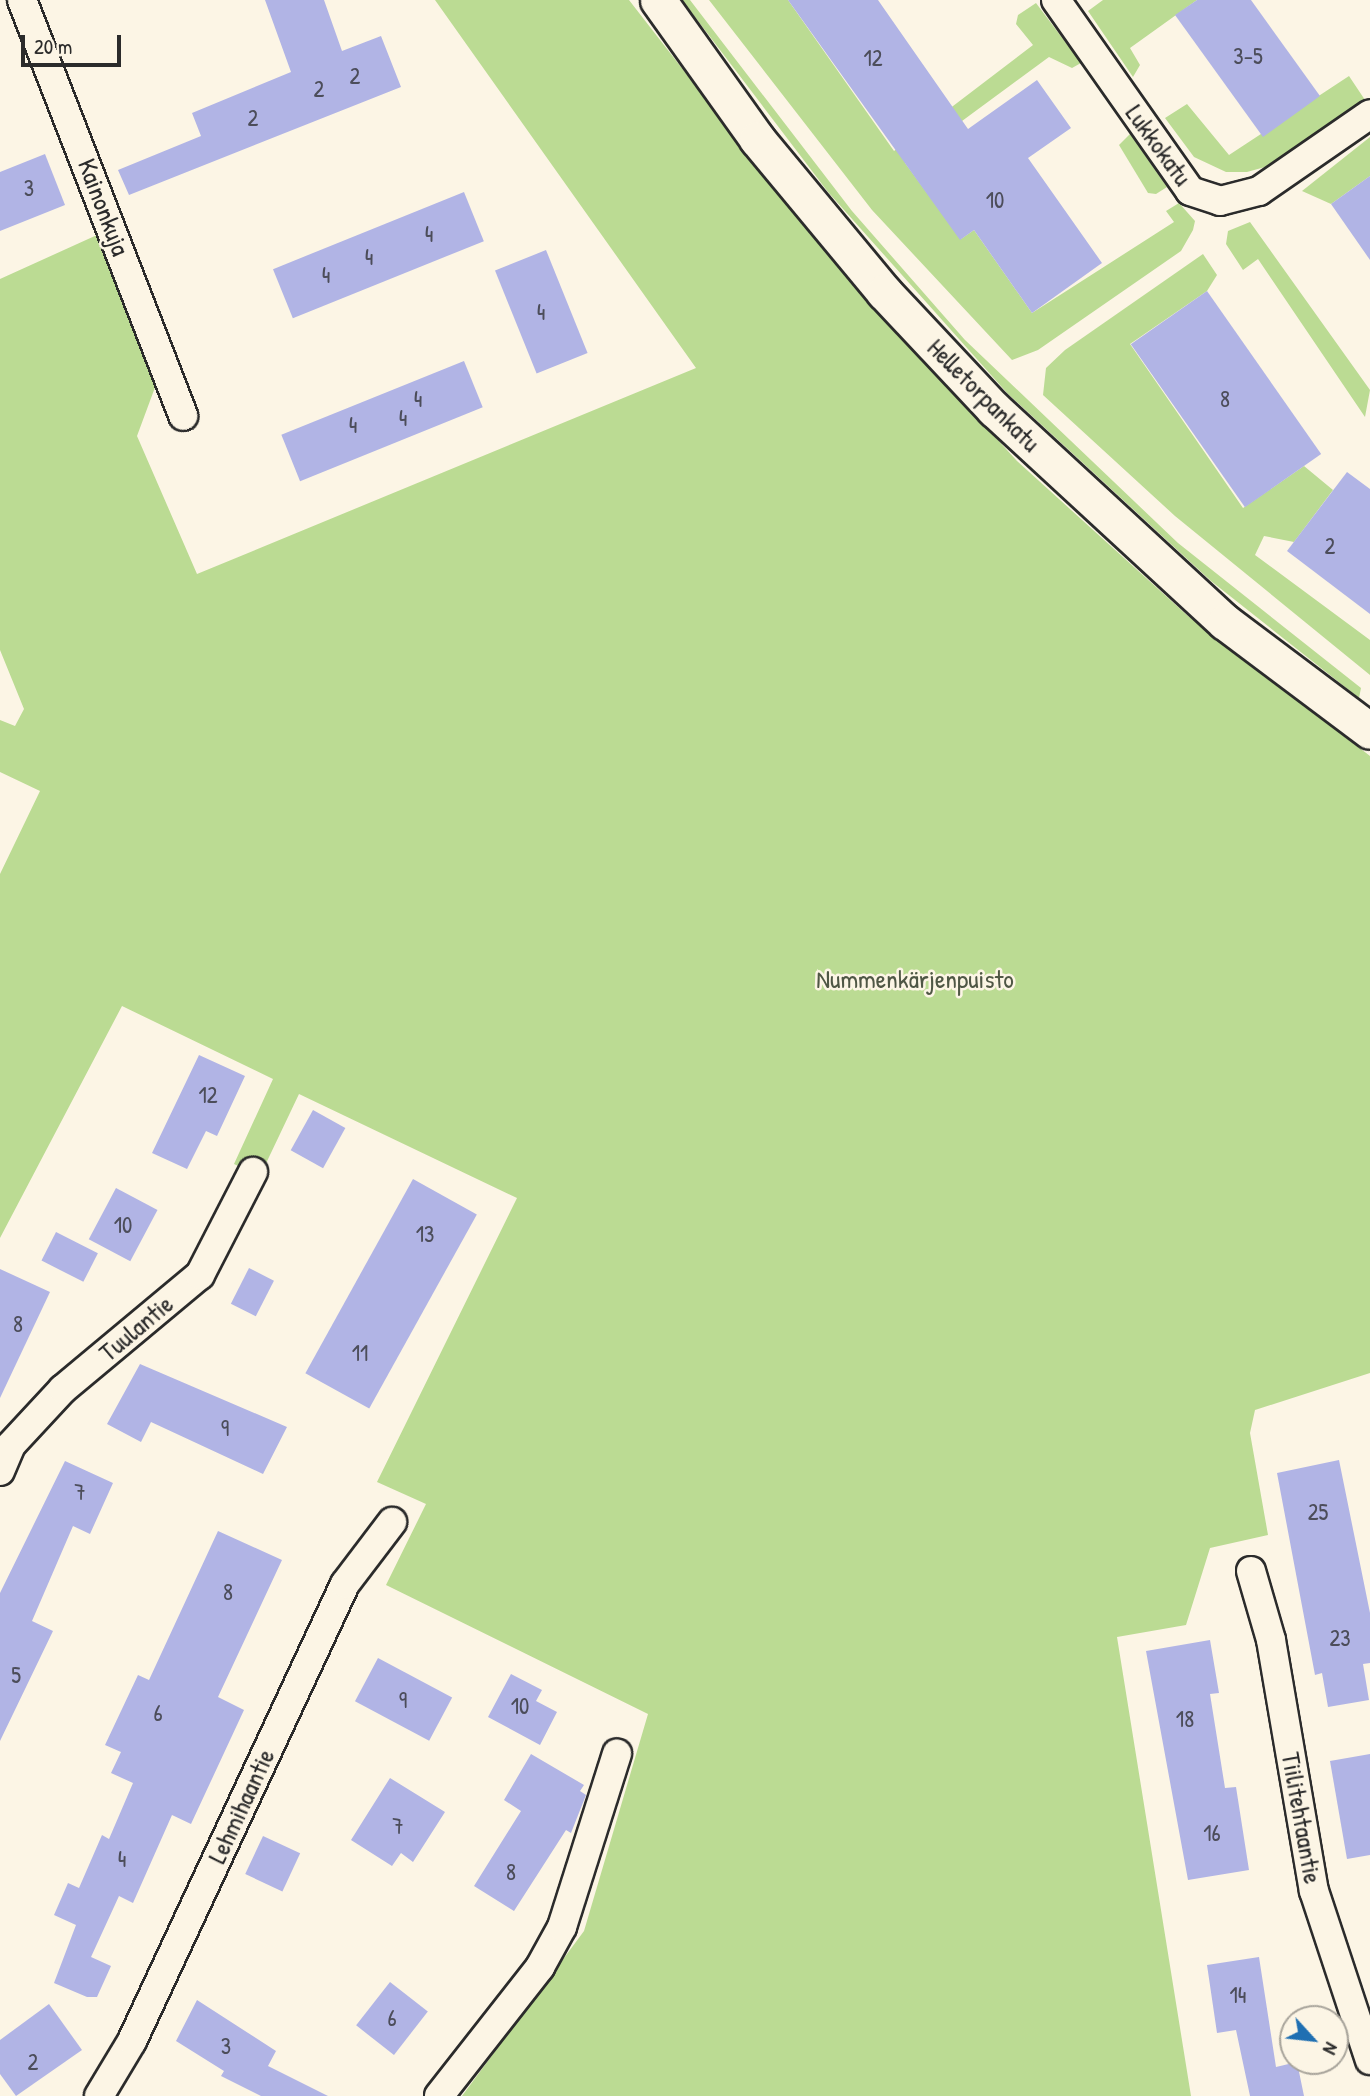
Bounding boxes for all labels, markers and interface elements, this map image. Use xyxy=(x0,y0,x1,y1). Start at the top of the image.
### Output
scale bar xyxy=(24,21,124,65)
text: 20 m xyxy=(34,32,72,61)
house number: 3-5 xyxy=(1233,42,1263,70)
house number: 12 xyxy=(863,44,883,72)
house number: 2 xyxy=(350,62,360,90)
house number: 2 xyxy=(314,75,324,103)
street label: Lukkokatu xyxy=(1119,98,1199,192)
house number: 2 xyxy=(248,104,258,132)
street label: Kainonkuja xyxy=(71,154,137,260)
house number: 3 xyxy=(24,174,34,202)
house number: 10 xyxy=(986,186,1004,214)
house number: 4 xyxy=(425,220,433,248)
house number: 4 xyxy=(365,243,373,271)
house number: 4 xyxy=(322,261,330,289)
house number: 4 xyxy=(537,298,545,326)
street label: Helletorpankatu xyxy=(921,332,1047,458)
house number: 4 xyxy=(414,385,422,413)
house number: 8 xyxy=(1220,385,1230,413)
house number: 4 xyxy=(399,404,407,432)
house number: 4 xyxy=(349,411,357,439)
house number: 2 xyxy=(1325,532,1335,560)
park label: Nummenkärjenpuisto xyxy=(816,963,1014,995)
house number: 12 xyxy=(198,1081,218,1109)
house number: 10 xyxy=(114,1211,132,1239)
house number: 13 xyxy=(416,1220,434,1248)
street label: Tuulantie xyxy=(93,1288,179,1368)
house number: 8 xyxy=(13,1310,23,1338)
house number: 11 xyxy=(352,1339,368,1367)
house number: 9 xyxy=(221,1414,229,1442)
house number: 7 xyxy=(74,1478,86,1506)
house number: 25 xyxy=(1308,1498,1328,1526)
house number: 8 xyxy=(223,1578,233,1606)
house number: 23 xyxy=(1329,1624,1351,1652)
house number: 5 xyxy=(11,1661,21,1689)
house number: 9 xyxy=(399,1686,407,1714)
house number: 10 xyxy=(511,1692,529,1720)
house number: 6 xyxy=(153,1699,163,1727)
house number: 18 xyxy=(1176,1705,1194,1733)
street label: Lehmihaantie xyxy=(201,1744,281,1868)
street label: Tiilitehtaantie xyxy=(1275,1750,1329,1886)
house number: 7 xyxy=(392,1812,404,1840)
house number: 16 xyxy=(1203,1819,1221,1847)
house number: 4 xyxy=(118,1845,126,1873)
house number: 8 xyxy=(506,1858,516,1886)
house number: 14 xyxy=(1230,1981,1246,2009)
house number: 6 xyxy=(387,2004,397,2032)
north arrow xyxy=(1279,2005,1349,2075)
house number: 3 xyxy=(221,2032,231,2060)
text: N xyxy=(1317,2038,1345,2059)
house number: 2 xyxy=(28,2048,38,2076)

